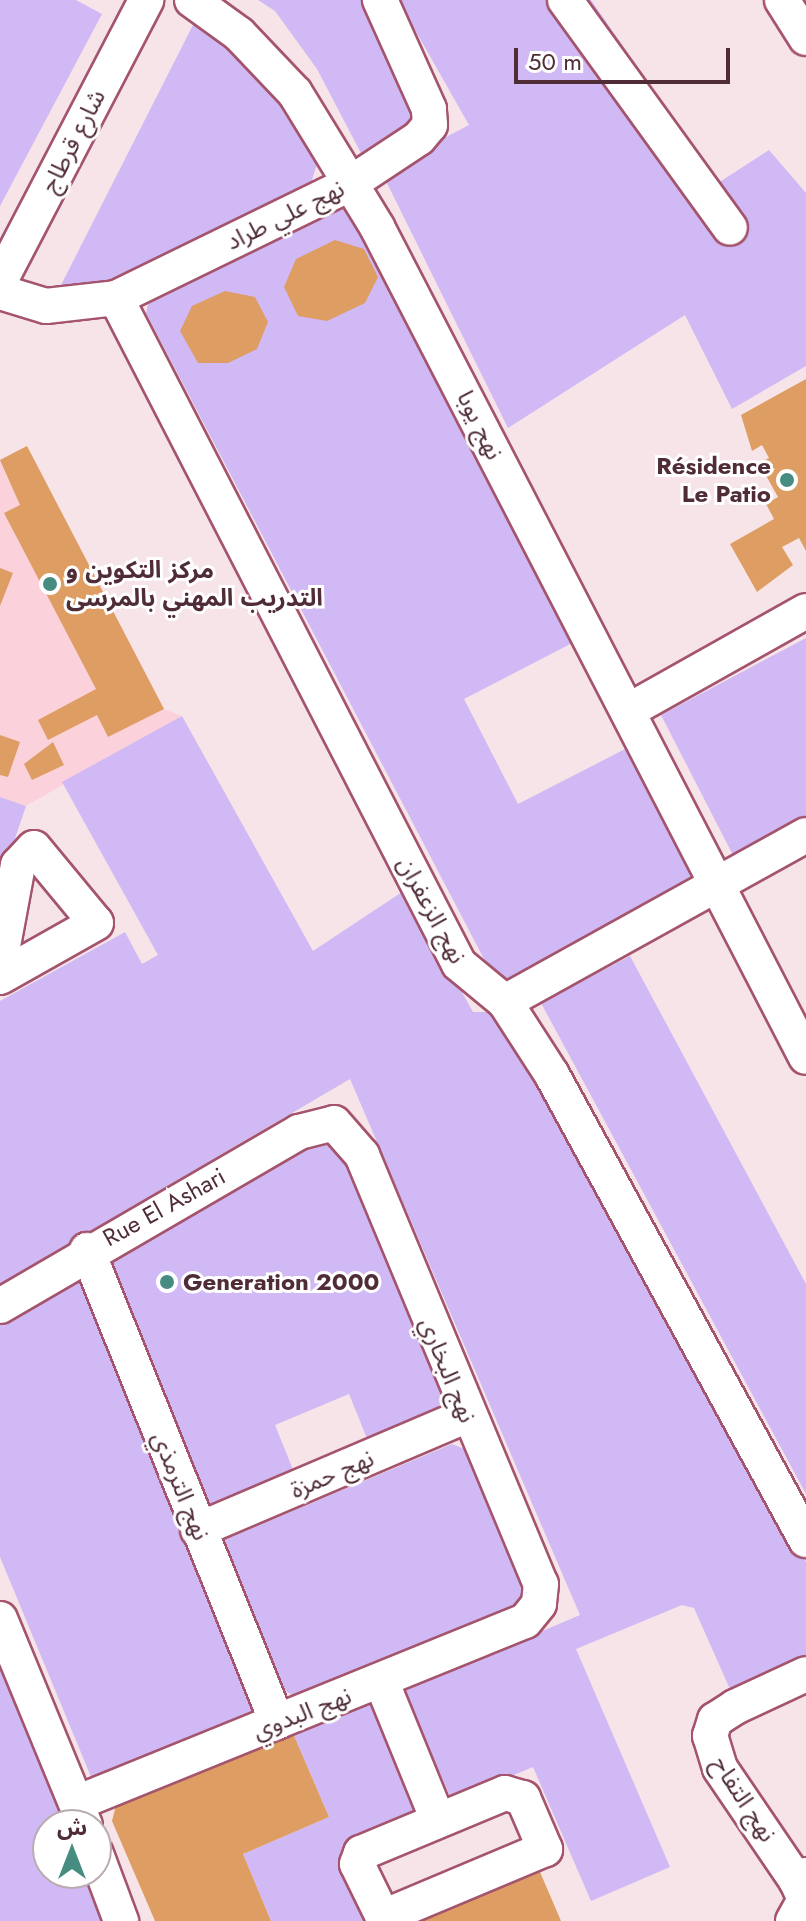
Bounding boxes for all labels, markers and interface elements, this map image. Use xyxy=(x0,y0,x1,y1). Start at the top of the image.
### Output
scale bar xyxy=(518,32,734,82)
text: 50 m xyxy=(528,44,582,79)
street label: شارع قرطاج xyxy=(35,85,111,197)
street label: نهج علي طراد xyxy=(221,174,349,256)
street label: نهج يوبا xyxy=(451,386,509,464)
place label: Résidence Le Patio xyxy=(656,452,771,508)
marker: Résidence Le Patio xyxy=(778,471,796,489)
place label: مركز التكوين و التدريب المهني بالمرسى xyxy=(66,556,323,612)
marker: مركز التكوين و التدريب المهني بالمرسى xyxy=(41,575,59,593)
street label: نهج الزعفران xyxy=(392,851,472,969)
street label: Rue El Ashari xyxy=(98,1162,230,1252)
place label: Generation 2000 xyxy=(183,1268,379,1296)
marker: Generation 2000 xyxy=(158,1273,176,1291)
street label: نهج البخاري xyxy=(414,1313,482,1427)
street label: نهج الترمذي xyxy=(146,1428,216,1544)
street label: نهج حمزة xyxy=(286,1444,378,1504)
street label: نهج البدوي xyxy=(249,1681,355,1745)
street label: نهج التفاح xyxy=(706,1751,782,1847)
north arrow xyxy=(32,1809,112,1889)
text: ش xyxy=(57,1811,87,1843)

